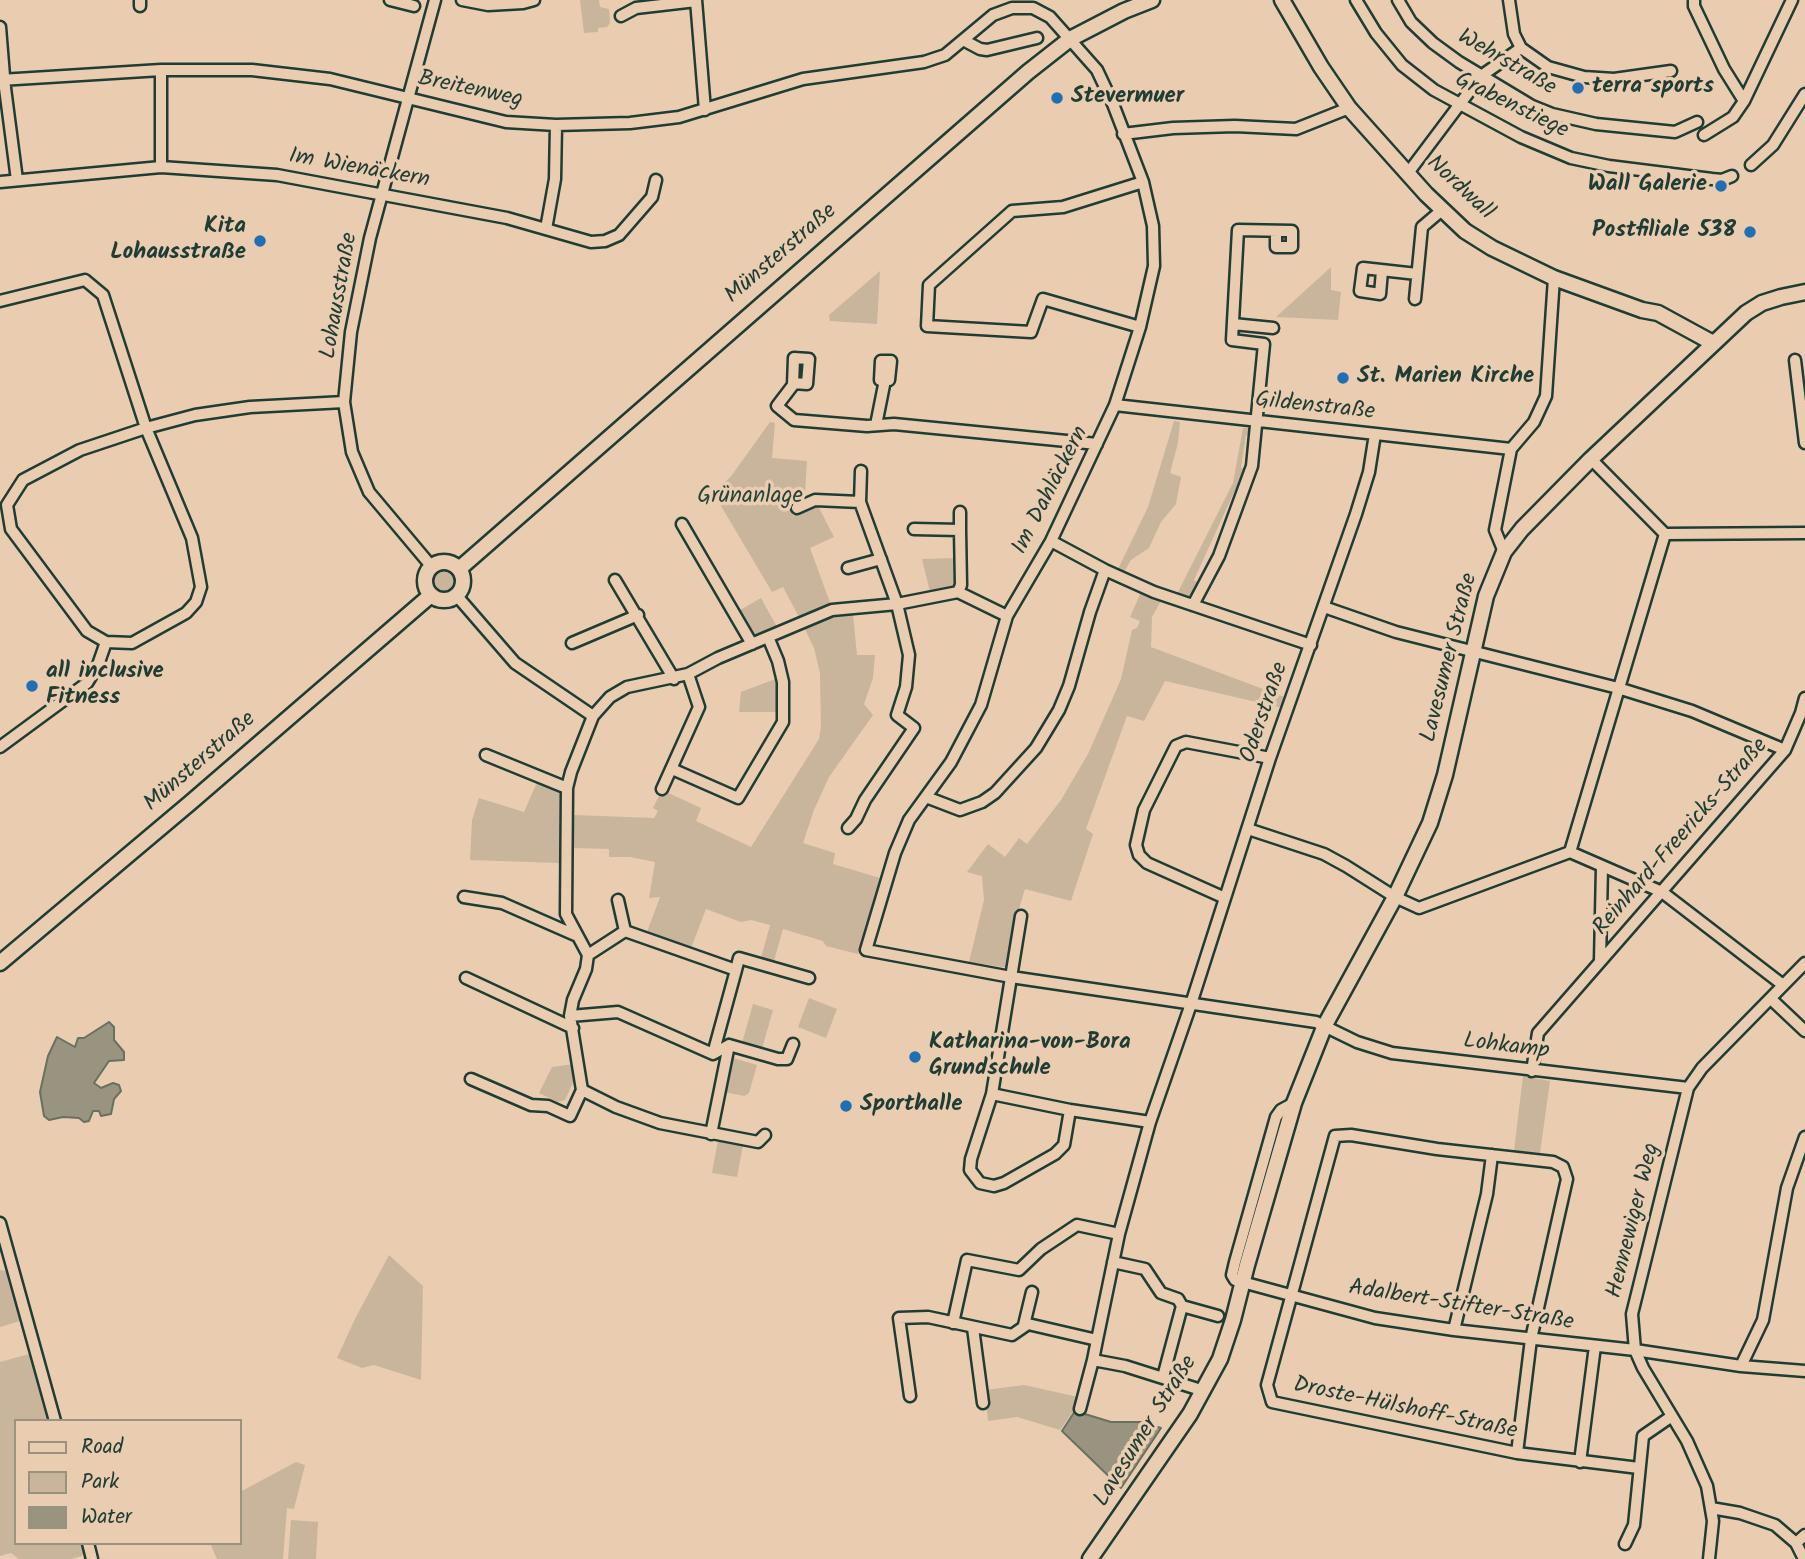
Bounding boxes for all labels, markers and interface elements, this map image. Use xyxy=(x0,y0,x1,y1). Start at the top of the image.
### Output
street label: Wehrstraße xyxy=(1452,25,1560,103)
street label: Breitenweg xyxy=(415,66,525,116)
street label: Grabenstiege xyxy=(1450,68,1572,146)
place label: terra sports xyxy=(1592,74,1714,102)
marker: terra sports xyxy=(1570,80,1586,96)
place label: Stevermuer xyxy=(1071,84,1184,112)
marker: Stevermuer xyxy=(1049,90,1065,106)
street label: Im Wienäckern xyxy=(286,144,432,196)
street label: Nordwall xyxy=(1419,151,1499,227)
place label: Wall Galerie xyxy=(1588,172,1707,200)
marker: Wall Galerie xyxy=(1713,178,1729,194)
street label: Münsterstraße xyxy=(720,199,844,311)
place label: Kita Lohausstraße xyxy=(110,214,246,268)
place label: Postfiliale 538 xyxy=(1592,218,1736,246)
marker: Postfiliale 538 xyxy=(1742,224,1758,240)
street label: Lohausstraße xyxy=(316,231,366,361)
marker: Kita Lohausstraße xyxy=(252,233,268,249)
place label: St. Marien Kirche xyxy=(1357,364,1534,392)
marker: St. Marien Kirche xyxy=(1335,370,1351,386)
street label: Gildenstraße xyxy=(1254,388,1376,428)
street label: Im Dahläckern xyxy=(1008,422,1096,560)
park label: Grünanlage xyxy=(697,484,803,512)
street label: Lavesumer Straße xyxy=(1417,571,1485,745)
place label: all inclusive Fitness xyxy=(46,659,164,713)
street label: Oderstraße xyxy=(1236,659,1296,767)
marker: all inclusive Fitness xyxy=(24,678,40,694)
street label: Münsterstraße xyxy=(139,707,263,819)
street label: Reinhard-Freericks-Straße xyxy=(1589,734,1775,942)
street label: Lohkamp xyxy=(1462,1029,1550,1067)
place label: Katharina-von-Bora Grundschule xyxy=(929,1030,1131,1084)
marker: Katharina-von-Bora Grundschule xyxy=(907,1049,923,1065)
place label: Sporthalle xyxy=(860,1092,962,1120)
marker: Sporthalle xyxy=(838,1098,854,1114)
street label: Hennewiger Weg xyxy=(1602,1141,1668,1301)
street label: Adalbert-Stifter-Straße xyxy=(1347,1276,1575,1338)
street label: Lavesumer Straße xyxy=(1089,1351,1205,1513)
street label: Droste-Hülshoff-Straße xyxy=(1290,1373,1520,1447)
legend xyxy=(14,1419,242,1545)
text: Road xyxy=(81,1431,123,1464)
text: Park xyxy=(81,1466,119,1499)
text: Water xyxy=(81,1501,132,1534)

